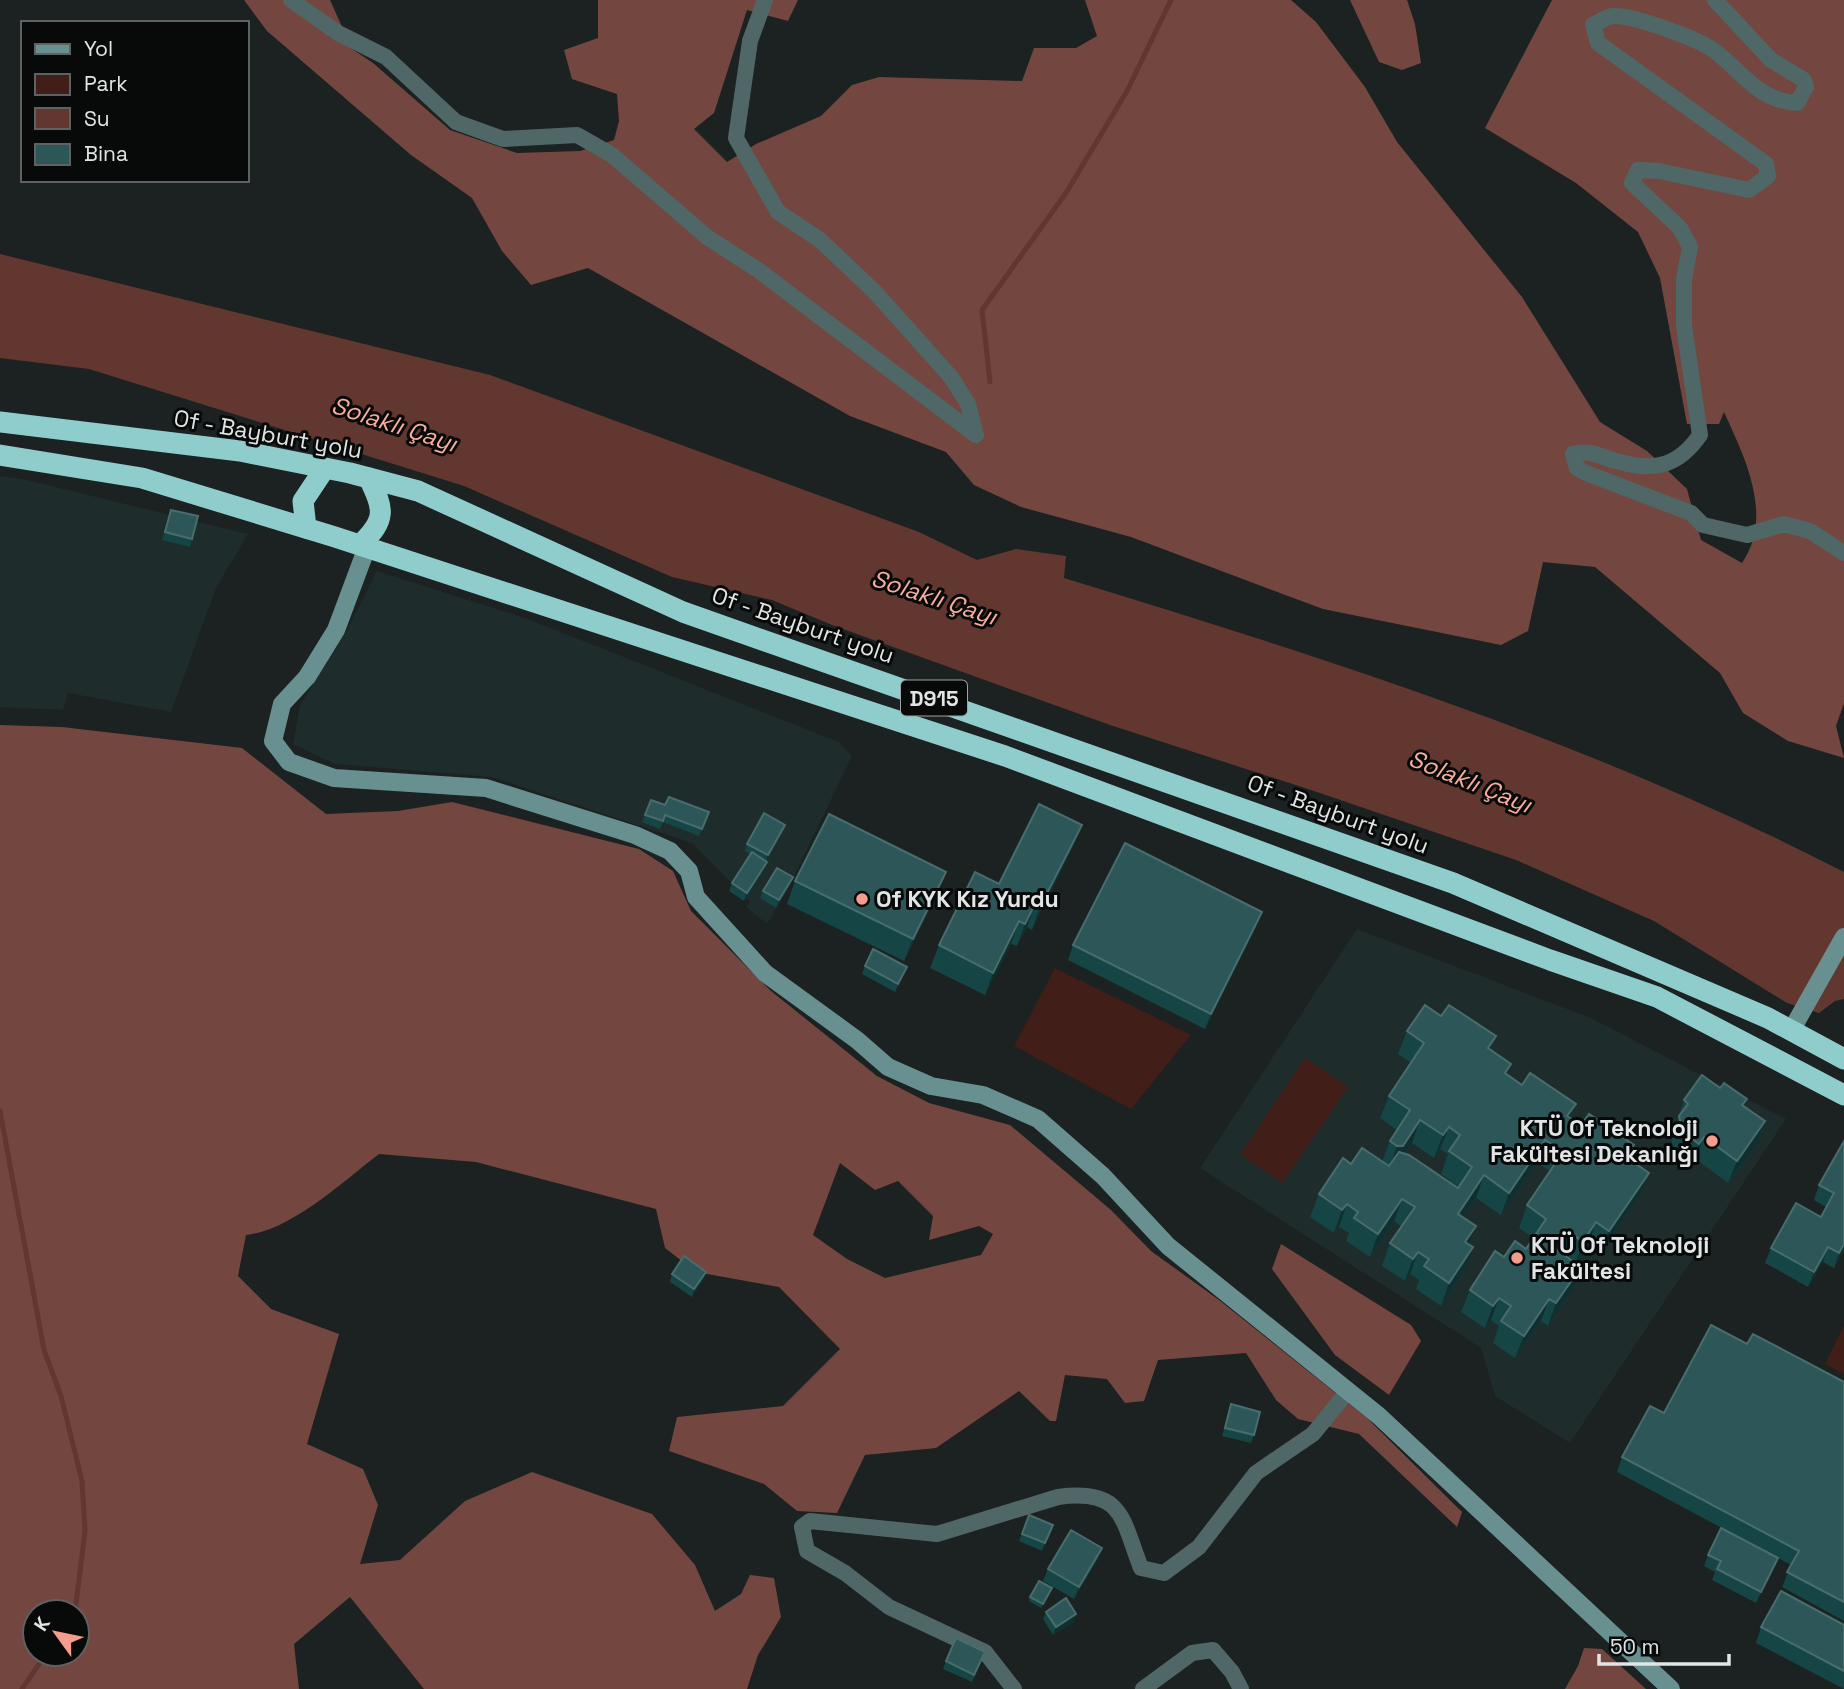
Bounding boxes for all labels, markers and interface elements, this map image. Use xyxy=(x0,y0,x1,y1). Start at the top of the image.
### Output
legend xyxy=(21,21,248,182)
text: Yol xyxy=(84,35,113,62)
text: Park xyxy=(84,70,128,97)
text: Su xyxy=(84,105,110,132)
text: Bina xyxy=(84,140,128,167)
water label: Solaklı Çayı xyxy=(328,389,461,459)
street label: Of - Bayburt yolu xyxy=(171,403,365,465)
water label: Solaklı Çayı xyxy=(868,562,1001,632)
street label: Of - Bayburt yolu xyxy=(708,580,898,670)
road number: D915 xyxy=(901,680,967,716)
water label: Solaklı Çayı xyxy=(1404,742,1537,820)
street label: Of - Bayburt yolu xyxy=(1243,767,1433,861)
place label: Of KYK Kız Yurdu xyxy=(876,884,1059,914)
marker: Of KYK Kız Yurdu xyxy=(854,891,870,907)
place label: KTÜ Of Teknoloji Fakültesi Dekanlığı xyxy=(1490,1113,1698,1169)
marker: KTÜ Of Teknoloji Fakültesi Dekanlığı xyxy=(1704,1133,1720,1149)
place label: KTÜ Of Teknoloji Fakültesi xyxy=(1531,1230,1709,1286)
marker: KTÜ Of Teknoloji Fakültesi xyxy=(1509,1250,1525,1266)
north arrow xyxy=(21,1598,91,1668)
text: K xyxy=(28,1612,56,1636)
scale bar xyxy=(1599,1622,1728,1666)
text: 50 m xyxy=(1610,1633,1660,1660)

